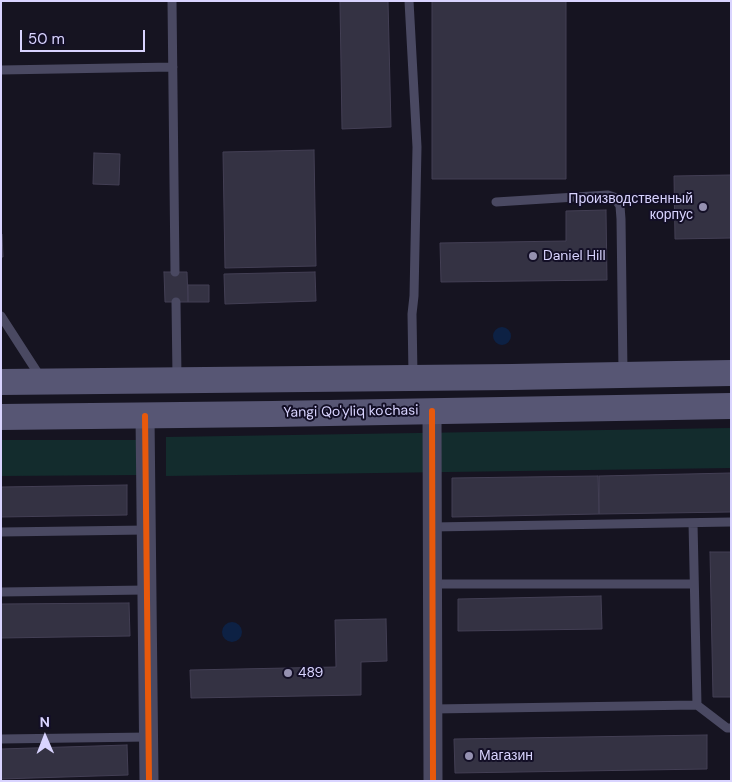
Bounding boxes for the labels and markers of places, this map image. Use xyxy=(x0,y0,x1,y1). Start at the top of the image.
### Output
place label: Производственный корпус xyxy=(568,191,693,223)
marker: Производственный корпус xyxy=(697,201,709,213)
place label: Daniel Hill xyxy=(543,248,606,264)
marker: Daniel Hill xyxy=(527,250,539,262)
place label: 489 xyxy=(298,665,323,681)
marker: 489 xyxy=(282,667,294,679)
place label: Магазин xyxy=(479,748,533,764)
marker: Магазин xyxy=(463,750,475,762)

